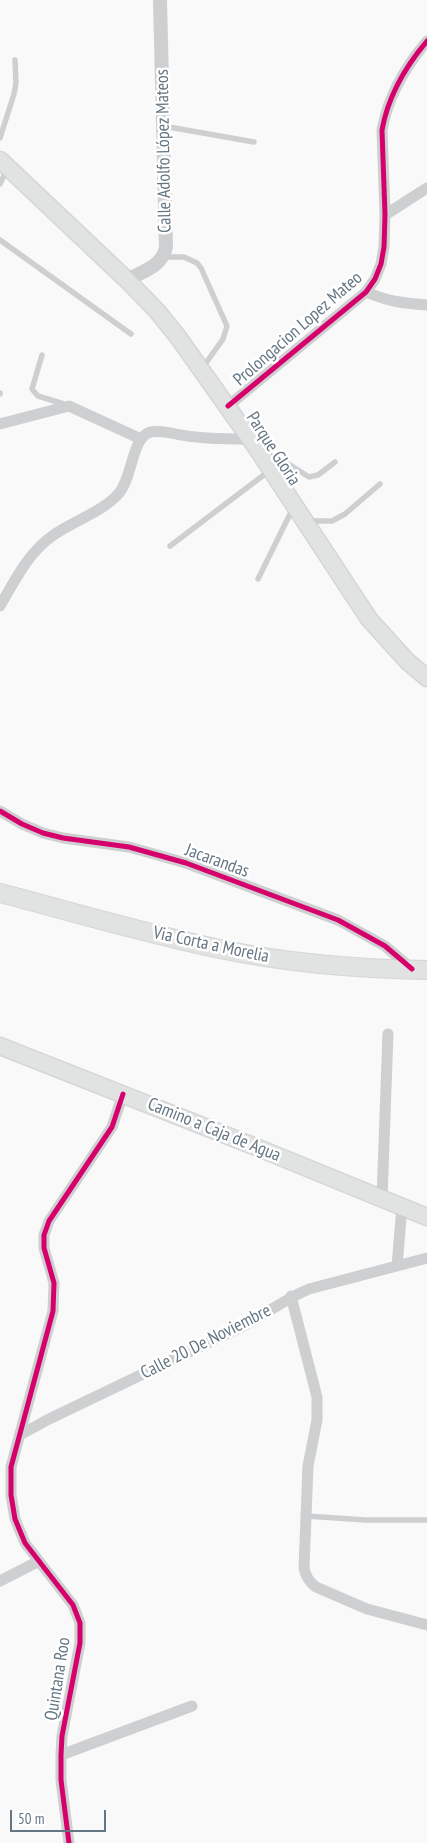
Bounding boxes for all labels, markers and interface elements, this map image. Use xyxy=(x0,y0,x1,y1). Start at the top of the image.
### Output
street label: Calle Adolfo López Mateos xyxy=(152,69,176,233)
street label: Prolongacion Lopez Mateo xyxy=(229,267,367,391)
street label: Parque Gloria xyxy=(241,408,305,490)
street label: Jacarandas xyxy=(182,840,252,882)
street label: Via Corta a Morelia xyxy=(151,922,271,968)
street label: Camino a Caja de Agua xyxy=(144,1093,284,1167)
street label: Calle 20 De Noviembre xyxy=(137,1300,275,1384)
street label: Quintana Roo xyxy=(41,1636,75,1722)
scale bar xyxy=(12,1800,109,1832)
text: 50 m xyxy=(18,1809,44,1828)

